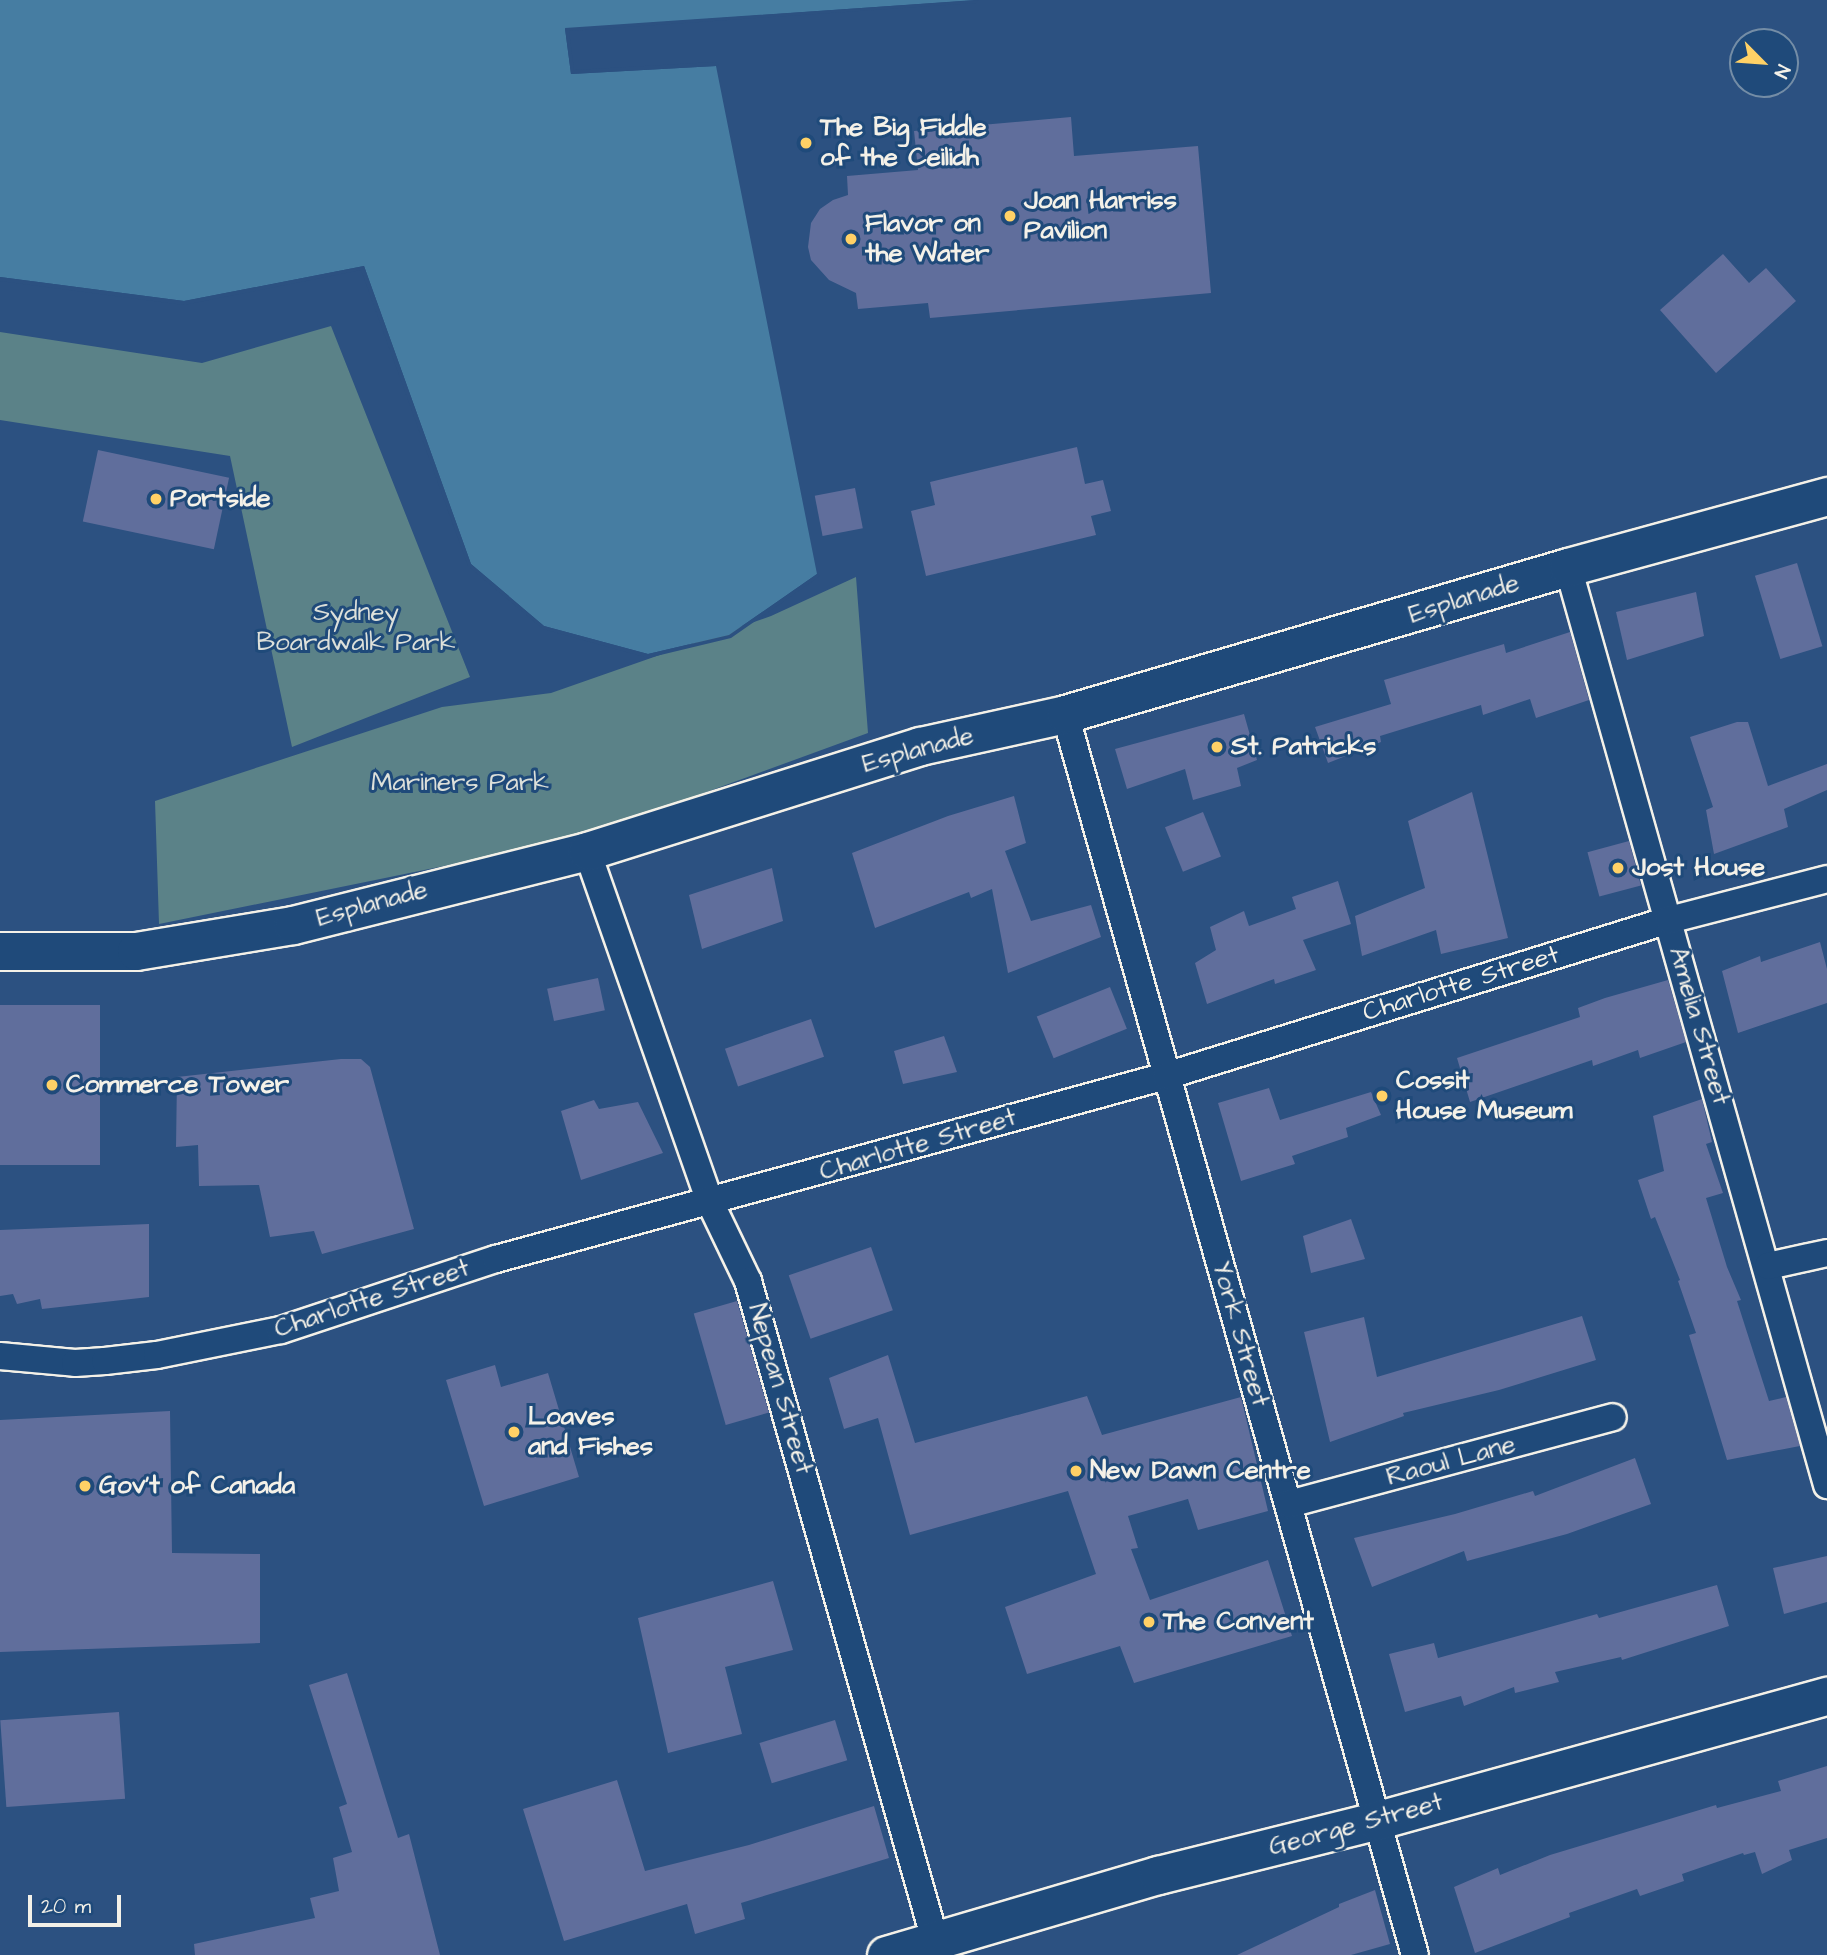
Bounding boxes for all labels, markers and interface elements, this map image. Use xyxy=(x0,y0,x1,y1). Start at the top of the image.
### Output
north arrow xyxy=(1729,28,1799,98)
text: N xyxy=(1767,60,1796,82)
place label: The Big Fiddle of the Ceilidh xyxy=(820,112,987,174)
marker: The Big Fiddle of the Ceilidh xyxy=(798,135,814,151)
place label: Joan Harriss Pavilion xyxy=(1024,185,1177,246)
place label: Flavor on the Water xyxy=(865,208,989,270)
marker: Joan Harriss Pavilion xyxy=(1002,208,1018,224)
marker: Flavor on the Water xyxy=(843,231,859,247)
place label: Portside xyxy=(170,483,270,515)
marker: Portside xyxy=(148,491,164,507)
street label: Esplanade xyxy=(1405,567,1523,631)
park label: Sydney Boardwalk Park xyxy=(257,597,455,658)
street label: Esplanade xyxy=(859,720,977,780)
place label: St. Patricks xyxy=(1231,731,1376,763)
marker: St. Patricks xyxy=(1209,739,1225,755)
park label: Mariners Park xyxy=(371,767,549,799)
place label: Jost House xyxy=(1632,852,1765,884)
marker: Jost House xyxy=(1610,860,1626,876)
street label: Esplanade xyxy=(313,874,431,934)
street label: Charlotte Street xyxy=(1359,939,1563,1029)
street label: Amelia Street xyxy=(1662,943,1736,1109)
place label: Cossit House Museum xyxy=(1396,1065,1572,1126)
place label: Commerce Tower xyxy=(66,1069,289,1101)
marker: Commerce Tower xyxy=(44,1077,60,1093)
marker: Cossit House Museum xyxy=(1374,1088,1390,1104)
street label: Charlotte Street xyxy=(816,1102,1020,1188)
street label: Charlotte Street xyxy=(271,1253,473,1345)
street label: York Street xyxy=(1204,1258,1276,1410)
street label: Nepean Street xyxy=(741,1300,819,1478)
place label: Loaves and Fishes xyxy=(528,1401,653,1462)
marker: Loaves and Fishes xyxy=(506,1424,522,1440)
street label: Raoul Lane xyxy=(1383,1429,1519,1493)
place label: New Dawn Centre xyxy=(1090,1455,1311,1487)
marker: New Dawn Centre xyxy=(1068,1463,1084,1479)
place label: Gov't of Canada xyxy=(99,1470,295,1502)
marker: Gov't of Canada xyxy=(77,1478,93,1494)
place label: The Convent xyxy=(1163,1606,1314,1638)
marker: The Convent xyxy=(1141,1614,1157,1630)
street label: George Street xyxy=(1265,1787,1447,1863)
scale bar xyxy=(32,1882,124,1926)
text: 20 m xyxy=(41,1892,91,1921)

